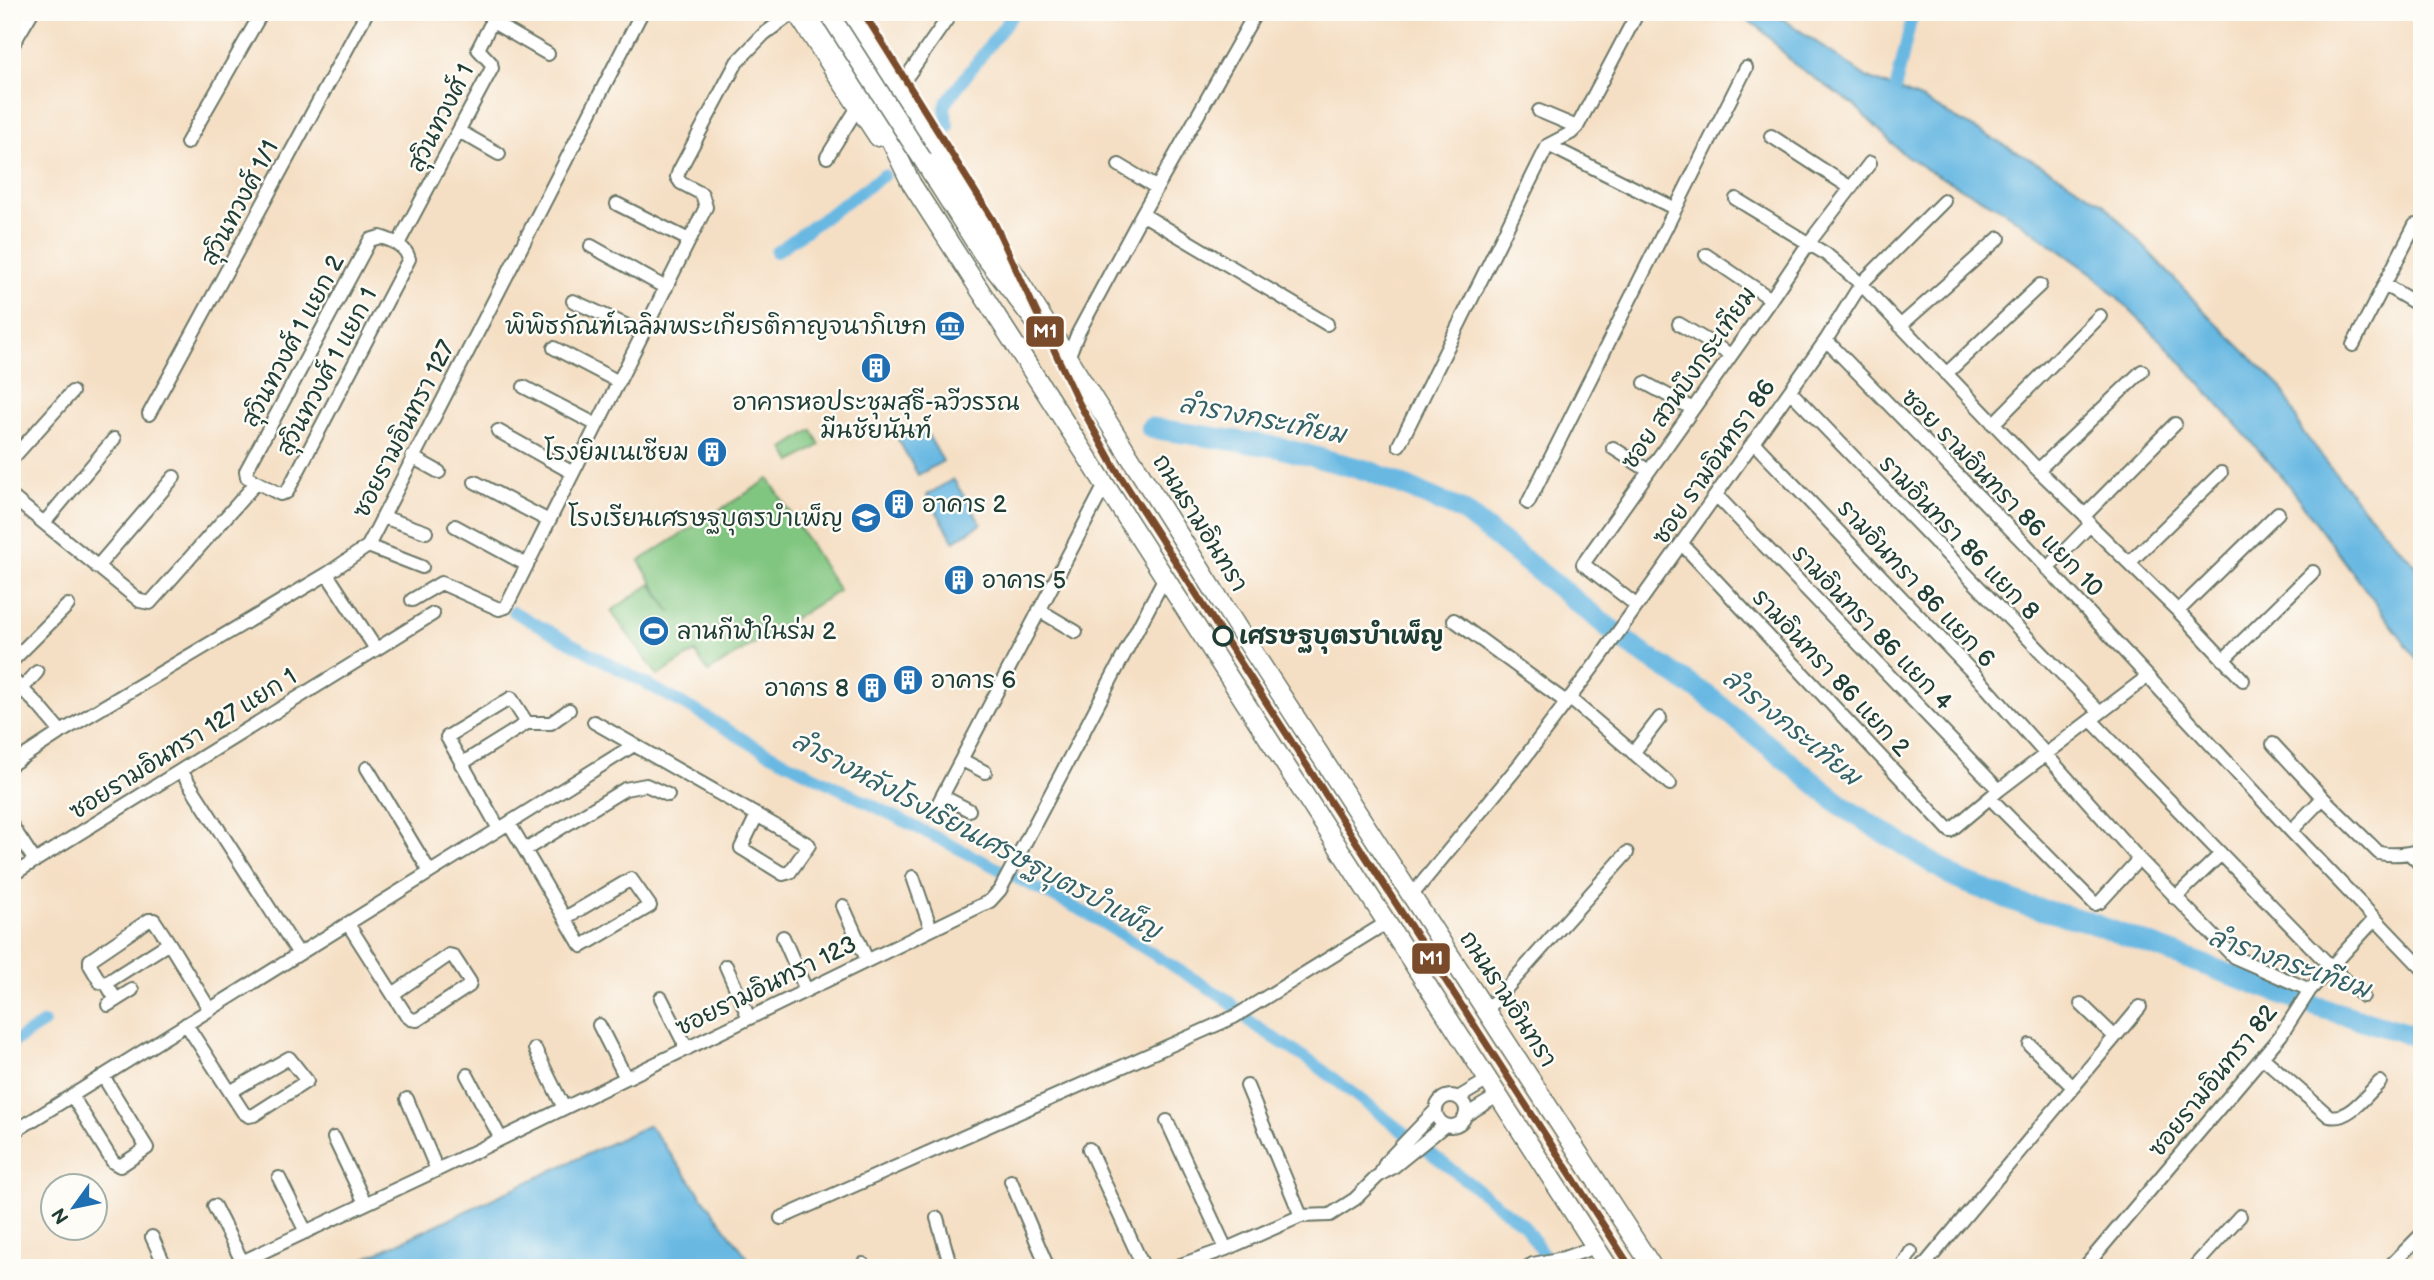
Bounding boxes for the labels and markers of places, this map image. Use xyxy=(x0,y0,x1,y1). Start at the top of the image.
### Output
museum icon: พิพิธภัณฑ์เฉลิมพระเกียรติกาญจนาภิเษก xyxy=(933,309,967,343)
place label: พิพิธภัณฑ์เฉลิมพระเกียรติกาญจนาภิเษก xyxy=(505,310,927,341)
building icon: อาคารหอประชุมสุธี-ฉวีวรรณ มีนชัยนันท์ xyxy=(859,351,893,385)
place label: อาคารหอประชุมสุธี-ฉวีวรรณ มีนชัยนันท์ xyxy=(732,387,1020,445)
building icon: โรงยิมเนเซียม xyxy=(695,435,729,469)
place label: โรงยิมเนเซียม xyxy=(544,436,689,467)
building icon: อาคาร 2 xyxy=(882,487,916,521)
place label: อาคาร 2 xyxy=(922,490,1007,519)
school or university icon: โรงเรียนเศรษฐบุตรบำเพ็ญ xyxy=(849,501,883,535)
place label: โรงเรียนเศรษฐบุตรบำเพ็ญ xyxy=(568,502,843,536)
building icon: อาคาร 5 xyxy=(942,563,976,597)
place label: อาคาร 5 xyxy=(982,566,1066,595)
sports icon: ลานกีฬาในร่ม 2 xyxy=(637,614,671,648)
place label: ลานกีฬาในร่ม 2 xyxy=(677,615,836,646)
place label: เศรษฐบุตรบำเพ็ญ xyxy=(1239,619,1443,654)
marker: เศรษฐบุตรบำเพ็ญ xyxy=(1213,626,1233,646)
building icon: อาคาร 6 xyxy=(891,663,925,697)
place label: อาคาร 6 xyxy=(931,666,1016,695)
building icon: อาคาร 8 xyxy=(855,671,889,705)
place label: อาคาร 8 xyxy=(765,674,849,703)

